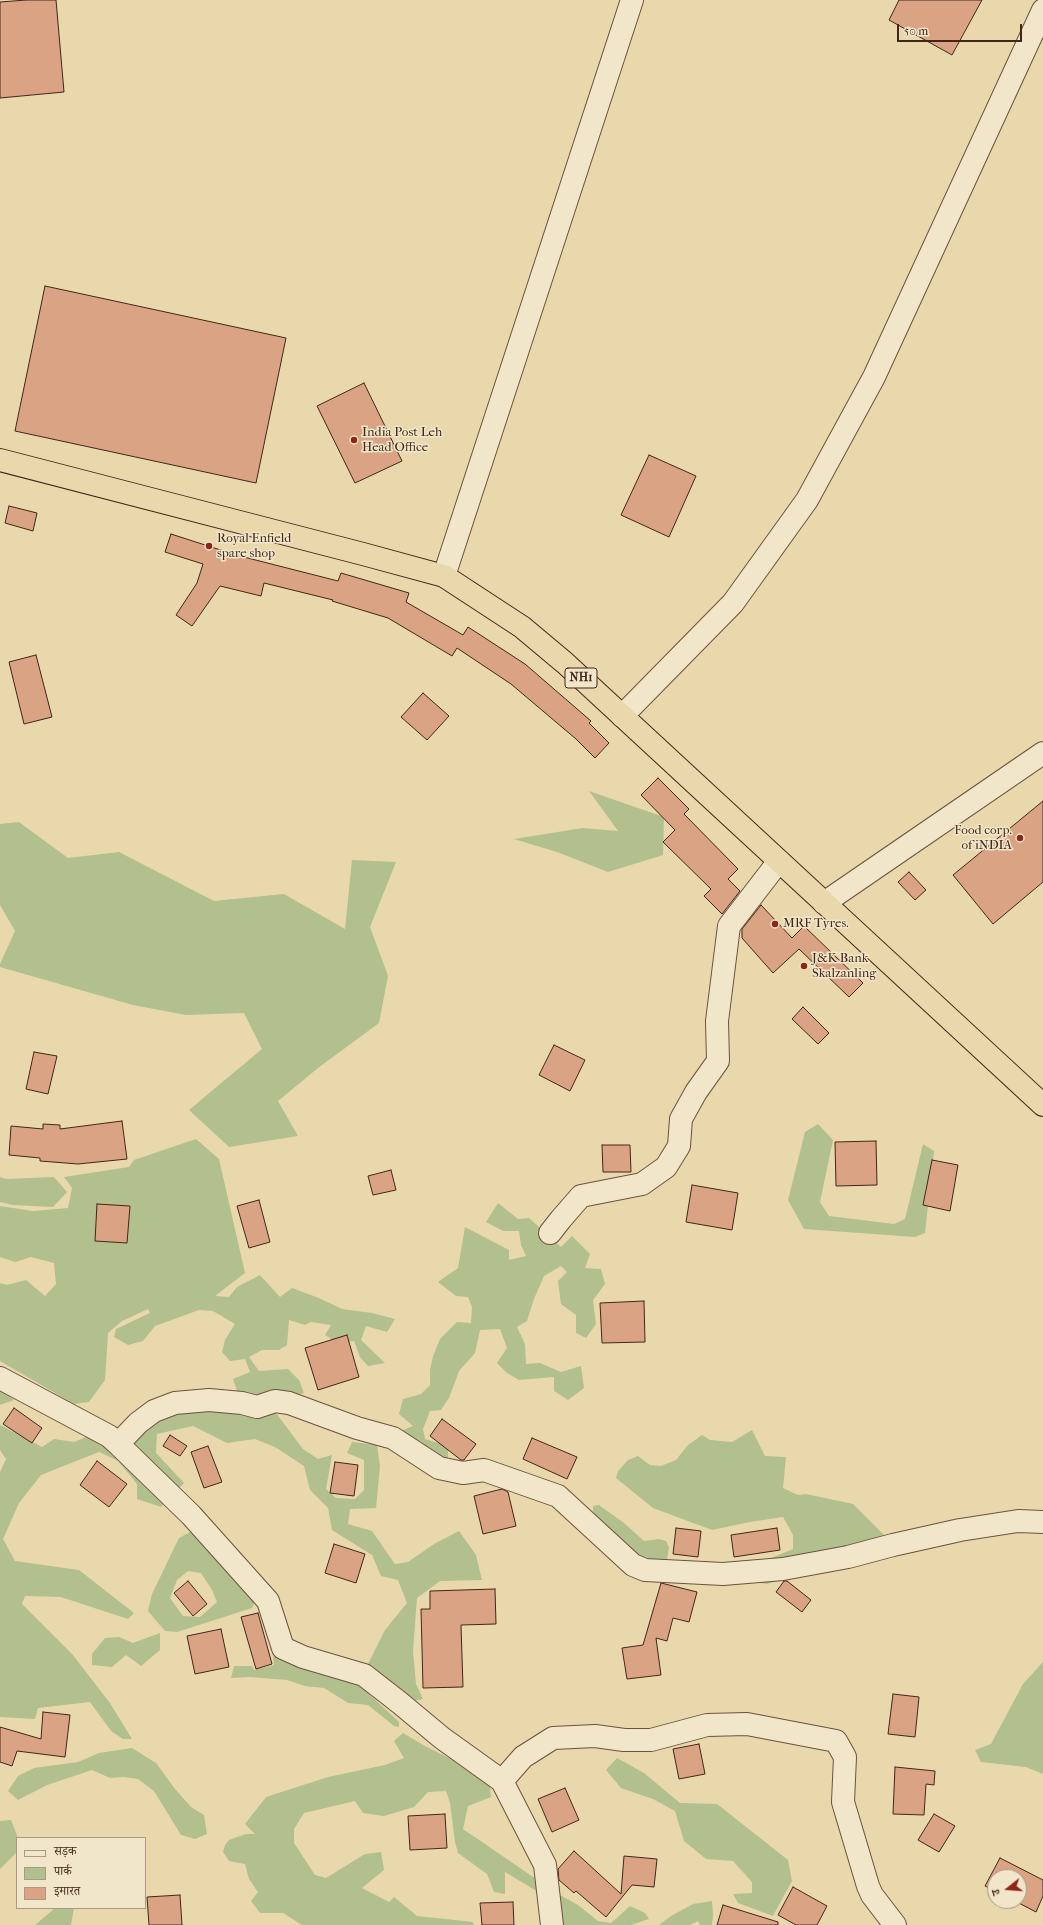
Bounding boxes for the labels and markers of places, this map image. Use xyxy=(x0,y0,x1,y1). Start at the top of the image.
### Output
place label: India Post Leh Head Office xyxy=(362,425,442,456)
marker: India Post Leh Head Office xyxy=(349,435,359,445)
place label: Royal Enfield spare shop xyxy=(217,531,291,562)
marker: Royal Enfield spare shop xyxy=(204,541,214,551)
place label: Food corp. of iNDIA xyxy=(954,823,1012,854)
marker: Food corp. of iNDIA xyxy=(1015,833,1025,843)
place label: MRF Tyres. xyxy=(783,916,849,932)
marker: MRF Tyres. xyxy=(770,919,780,929)
place label: J&K Bank Skalzanling xyxy=(812,951,876,982)
marker: J&K Bank Skalzanling xyxy=(799,961,809,971)

